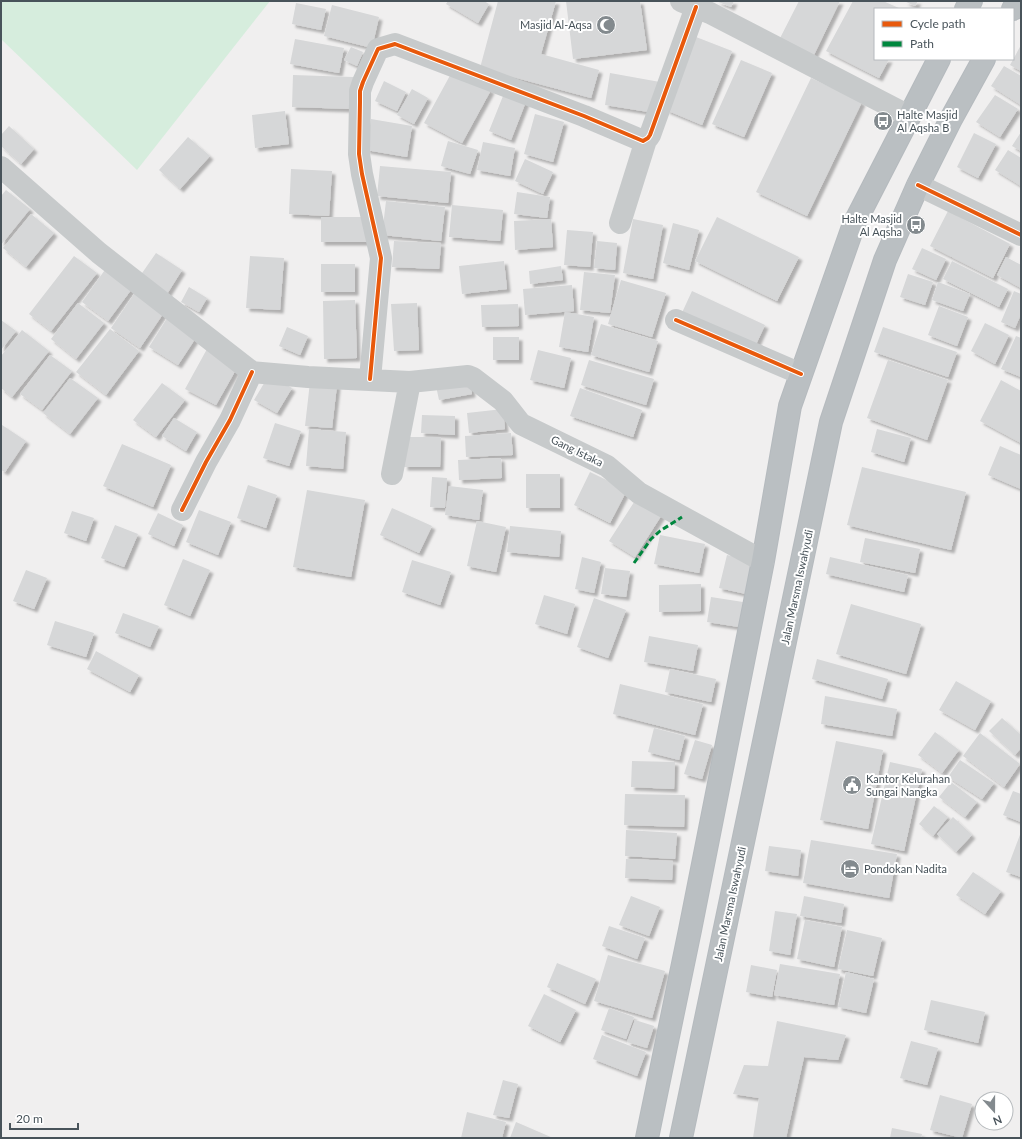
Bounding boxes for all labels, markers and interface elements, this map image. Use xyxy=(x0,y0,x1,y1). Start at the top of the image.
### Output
legend xyxy=(874,8,1014,60)
mosque icon: Masjid Al-Aqsa xyxy=(595,14,617,36)
text: Cycle path xyxy=(910,16,965,31)
place label: Masjid Al-Aqsa xyxy=(520,18,592,31)
text: Path xyxy=(910,36,934,51)
place label: Halte Masjid Al Aqsha B xyxy=(897,108,958,134)
bus stop icon: Halte Masjid Al Aqsha B xyxy=(872,110,894,132)
place label: Halte Masjid Al Aqsha xyxy=(841,212,902,238)
bus stop icon: Halte Masjid Al Aqsha xyxy=(905,214,927,236)
street label: Gang Istaka xyxy=(549,432,605,469)
street label: Jalan Marsma Iswahyudi xyxy=(778,528,815,645)
place label: Kantor Kelurahan Sungai Nangka xyxy=(866,772,950,798)
public building icon: Kantor Kelurahan Sungai Nangka xyxy=(841,774,863,796)
street label: Jalan Marsma Iswahyudi xyxy=(711,845,748,962)
hotel icon: Pondokan Nadita xyxy=(839,858,861,880)
place label: Pondokan Nadita xyxy=(864,862,947,875)
north arrow xyxy=(974,1091,1014,1131)
scale bar xyxy=(10,1105,78,1131)
text: 20 m xyxy=(16,1111,43,1126)
text: N xyxy=(991,1113,1004,1128)

